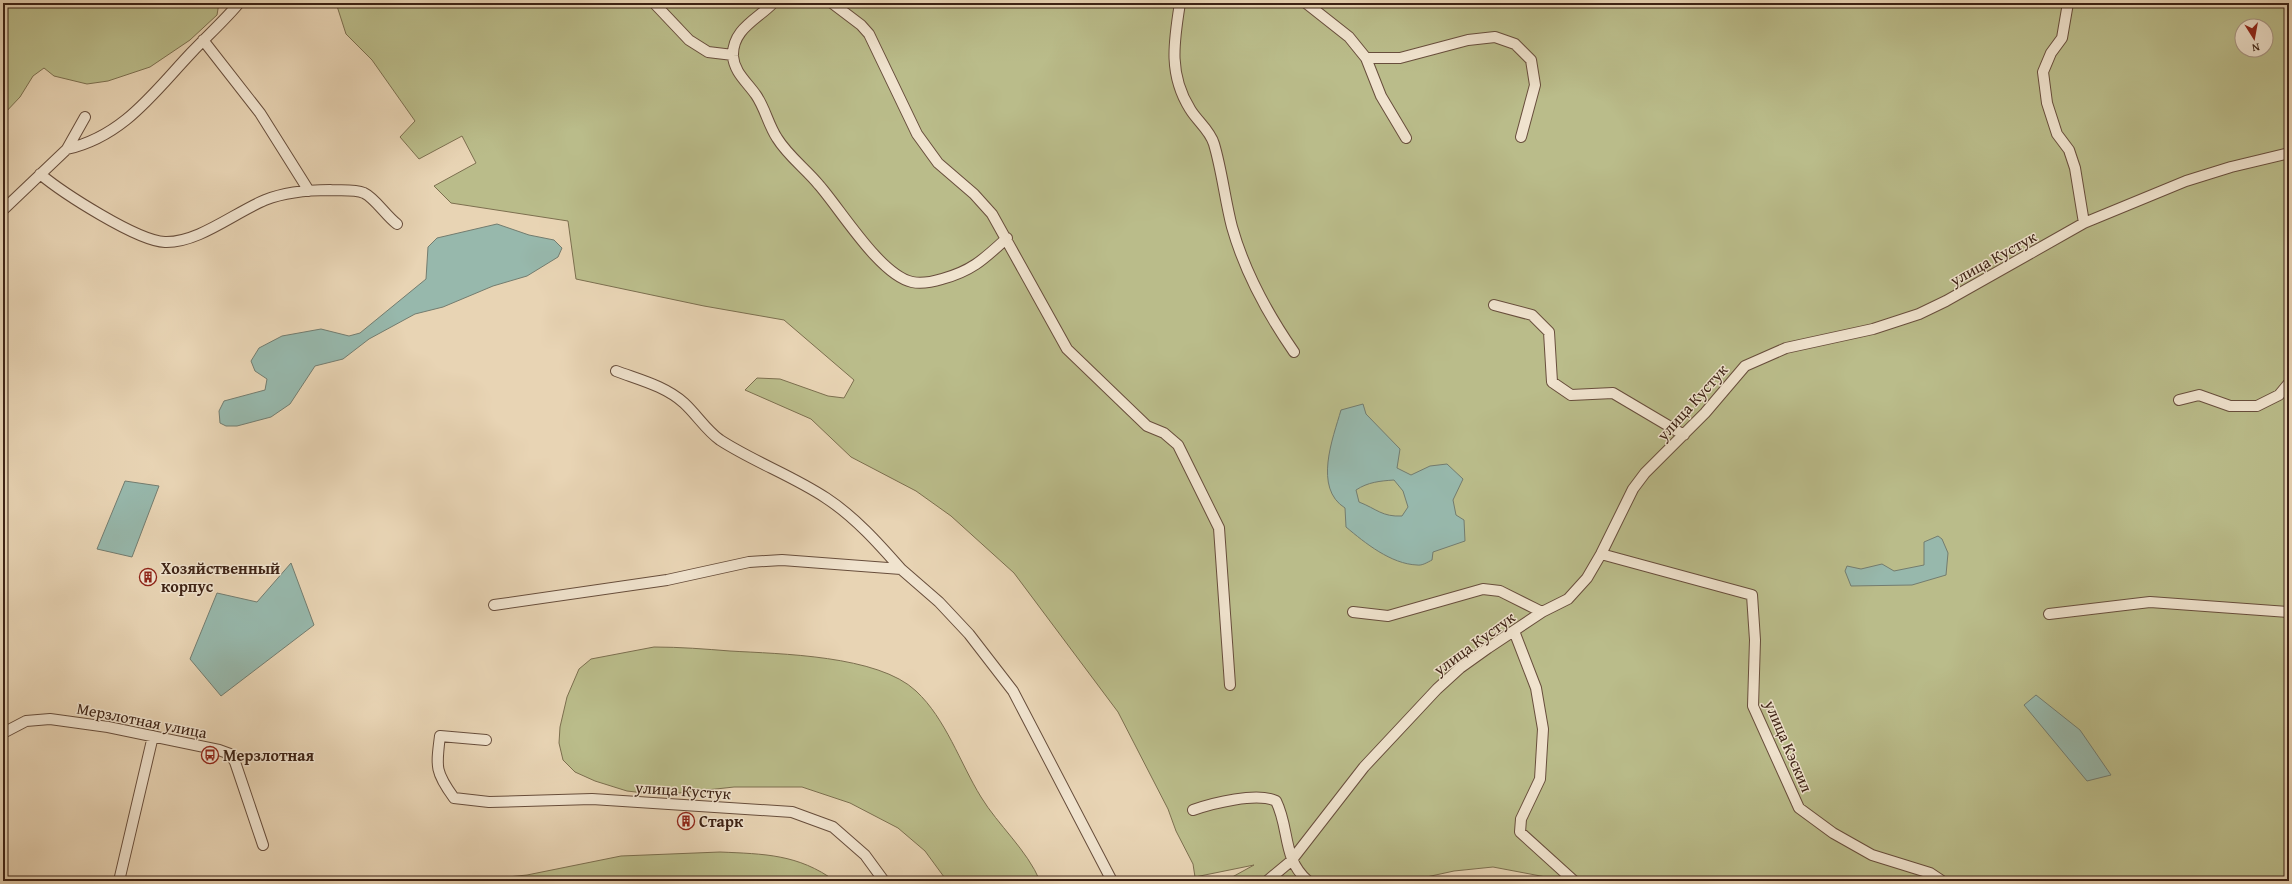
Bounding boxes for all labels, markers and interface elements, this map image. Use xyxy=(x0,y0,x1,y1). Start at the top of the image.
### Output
north arrow xyxy=(2234,18,2274,58)
text: N xyxy=(2250,39,2261,56)
street label: улица Кустук xyxy=(1944,224,2041,292)
street label: улица Кустук xyxy=(1650,358,1733,446)
place label: Хозяйственный корпус xyxy=(161,556,280,598)
building icon: Хозяйственный корпус xyxy=(138,567,158,587)
street label: улица Кустук xyxy=(1427,605,1520,682)
street label: улица Кэскил xyxy=(1758,695,1819,796)
street label: Мерзлотная улица xyxy=(75,696,209,744)
place label: Мерзлотная xyxy=(223,743,314,767)
bus stop icon: Мерзлотная xyxy=(200,745,220,765)
street label: улица Кустук xyxy=(633,775,732,805)
place label: Старк xyxy=(699,809,744,833)
building icon: Старк xyxy=(676,811,696,831)

